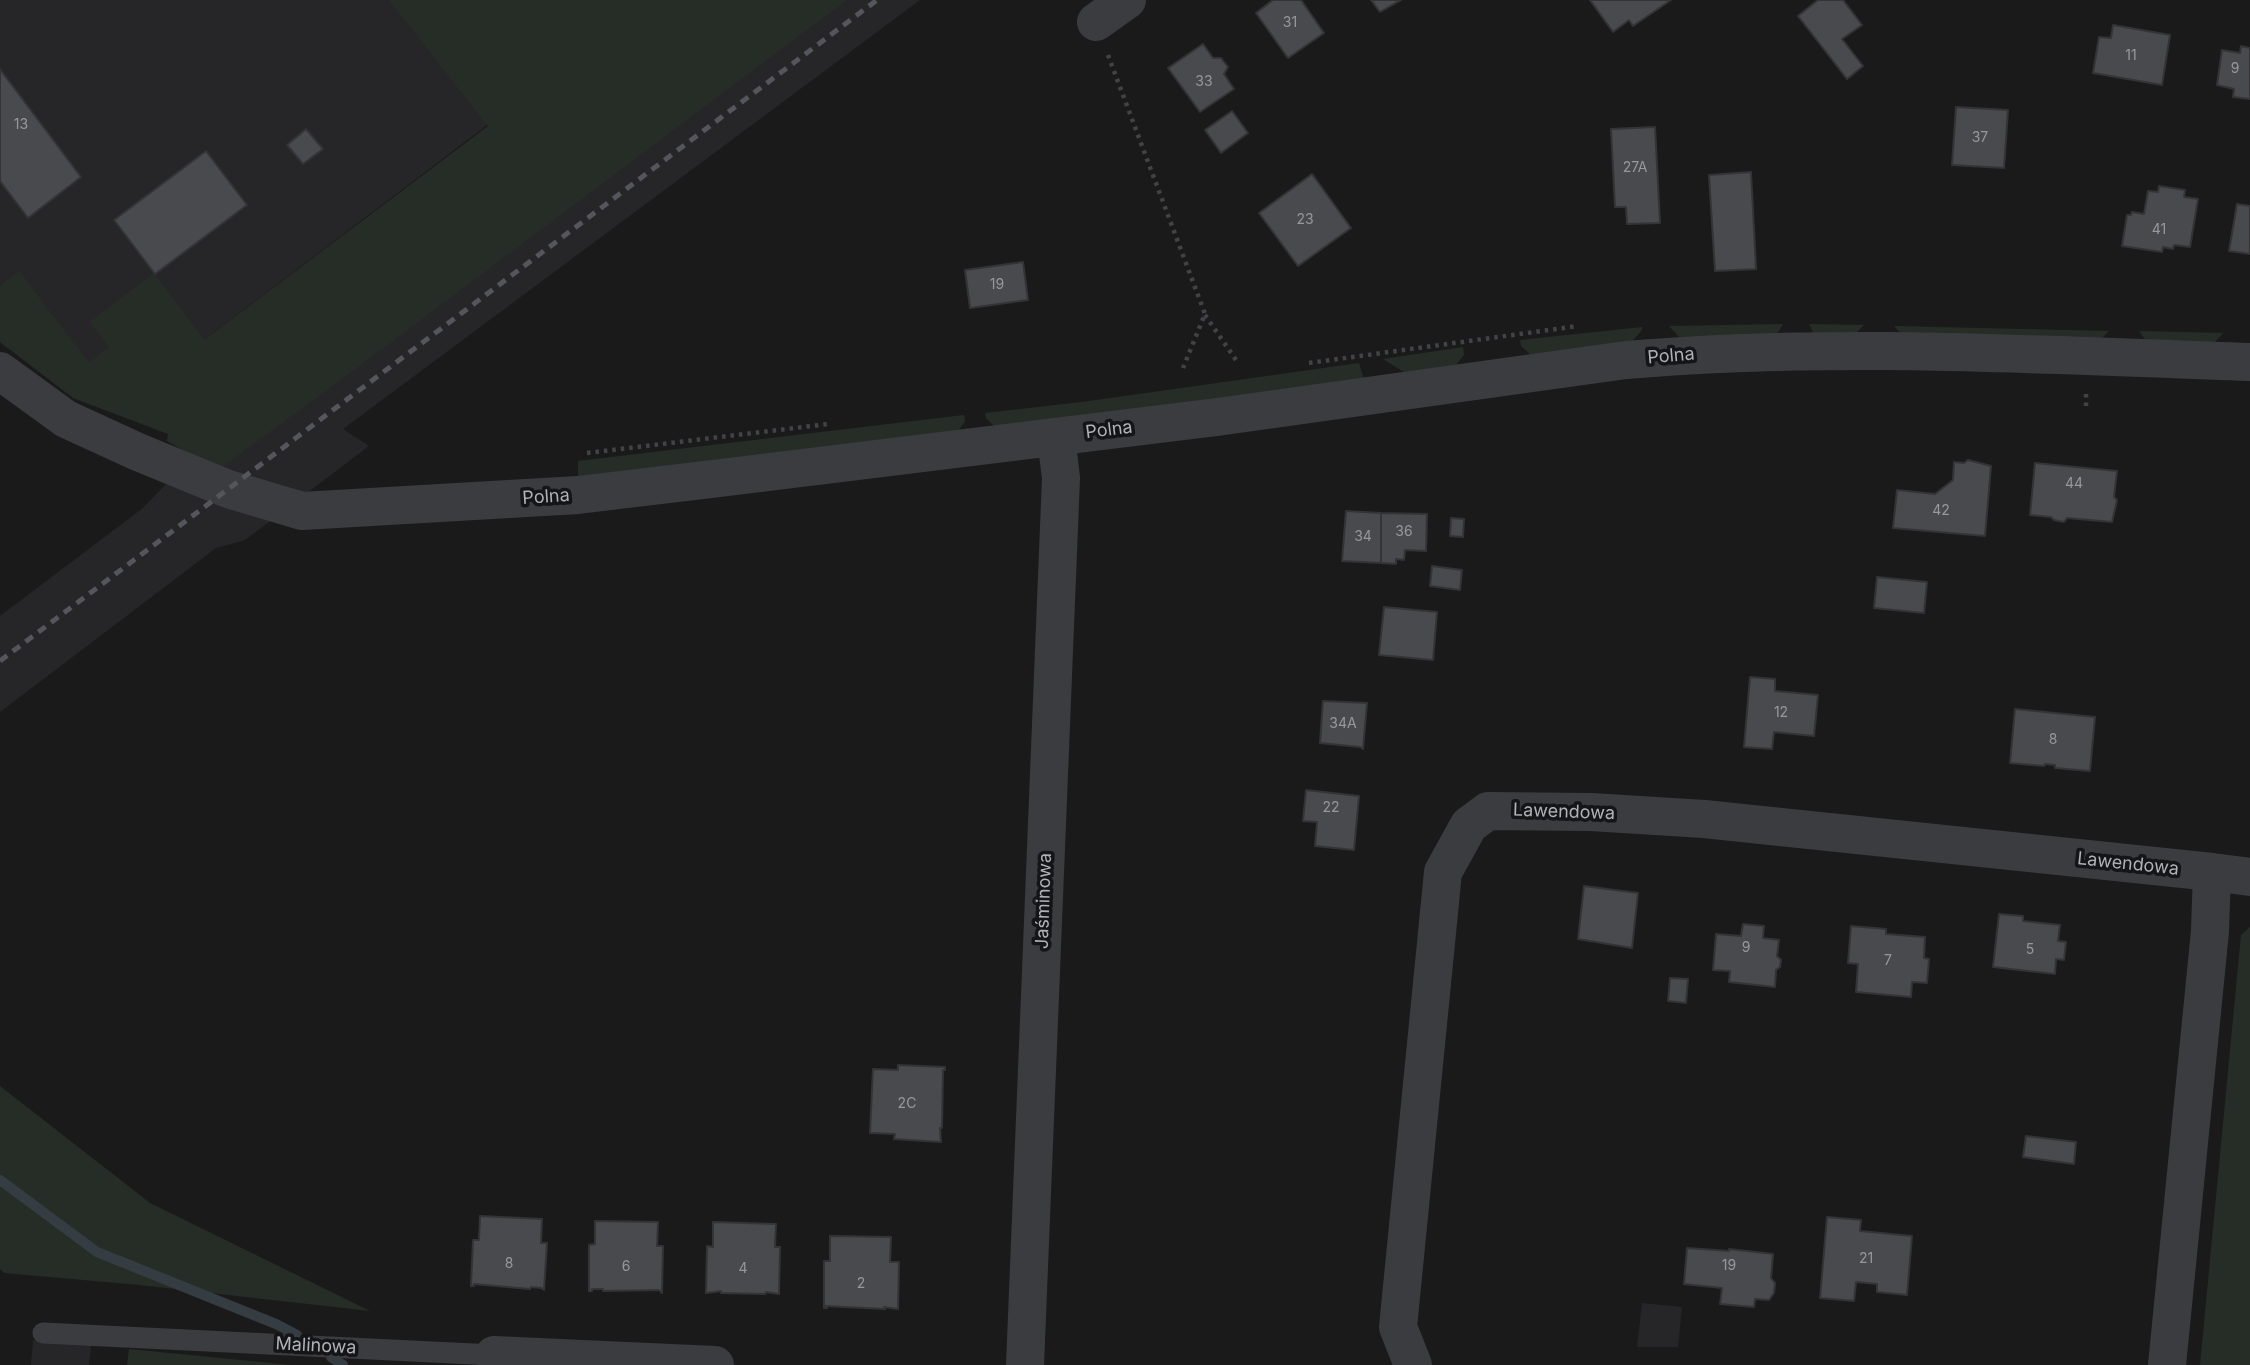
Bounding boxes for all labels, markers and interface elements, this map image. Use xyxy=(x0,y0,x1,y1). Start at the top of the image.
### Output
house number: 31 xyxy=(1283,15,1297,31)
house number: 11 xyxy=(2125,48,2137,64)
house number: 9 xyxy=(2231,61,2239,77)
house number: 33 xyxy=(1195,74,1213,90)
house number: 13 xyxy=(14,117,28,133)
house number: 37 xyxy=(1972,130,1988,146)
house number: 27A xyxy=(1623,160,1647,176)
house number: 23 xyxy=(1296,212,1314,228)
house number: 41 xyxy=(2152,222,2166,238)
house number: 19 xyxy=(990,277,1004,293)
street label: Polna xyxy=(1647,343,1695,369)
street label: Polna xyxy=(1084,416,1134,444)
house number: 44 xyxy=(2065,476,2083,492)
street label: Polna xyxy=(522,485,570,509)
house number: 42 xyxy=(1932,503,1950,519)
house number: 36 xyxy=(1395,524,1413,540)
house number: 34 xyxy=(1354,529,1372,545)
house number: 12 xyxy=(1774,705,1788,721)
house number: 34A xyxy=(1329,716,1357,732)
house number: 8 xyxy=(2049,732,2057,748)
street label: Lawendowa xyxy=(1513,799,1615,825)
house number: 22 xyxy=(1322,800,1340,816)
street label: Lawendowa xyxy=(2076,848,2180,880)
street label: Jaśminowa xyxy=(1032,853,1056,949)
house number: 9 xyxy=(1742,940,1750,956)
house number: 5 xyxy=(2026,942,2034,958)
house number: 7 xyxy=(1884,953,1892,969)
house number: 2C xyxy=(898,1096,916,1112)
house number: 21 xyxy=(1859,1251,1873,1267)
house number: 8 xyxy=(505,1256,513,1272)
house number: 19 xyxy=(1722,1258,1736,1274)
house number: 6 xyxy=(622,1259,630,1275)
house number: 4 xyxy=(738,1261,748,1277)
house number: 2 xyxy=(857,1276,865,1292)
street label: Malinowa xyxy=(275,1333,357,1359)

